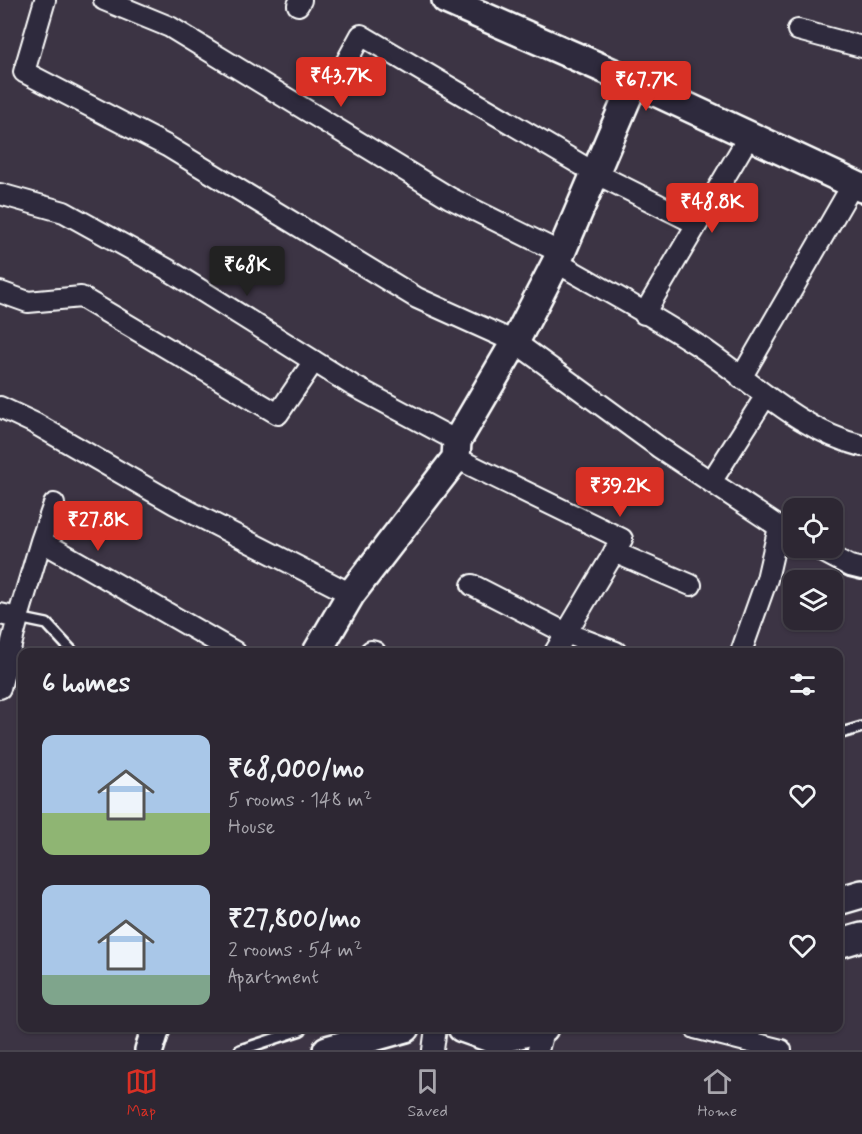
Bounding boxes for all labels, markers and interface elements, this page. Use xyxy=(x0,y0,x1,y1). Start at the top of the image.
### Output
pin: ₹43.7K xyxy=(292,57,390,108)
pin: ₹67.7K xyxy=(597,61,695,112)
text: ₹43.7K xyxy=(310,63,372,90)
text: ₹67.7K xyxy=(615,67,677,94)
pin: ₹48.8K xyxy=(663,183,761,234)
text: ₹48.8K xyxy=(680,189,744,216)
pin: ₹68K xyxy=(211,246,283,297)
text: ₹68K xyxy=(224,252,270,279)
pin: ₹39.2K xyxy=(571,467,669,518)
text: ₹39.2K xyxy=(590,473,650,500)
map controls xyxy=(783,498,843,630)
button: locate xyxy=(783,498,843,558)
pin: ₹27.8K xyxy=(49,501,147,552)
text: ₹27.8K xyxy=(68,507,128,534)
button: layers xyxy=(783,570,843,630)
text: 6 homes xyxy=(42,667,130,701)
icon: filters xyxy=(786,668,819,701)
text: ₹68,000/mo xyxy=(228,753,364,787)
icon: home xyxy=(90,759,162,831)
icon: heart xyxy=(786,779,819,812)
text: 5 rooms · 148 m² xyxy=(228,787,372,814)
text: House xyxy=(228,814,275,841)
text: ₹27,800/mo xyxy=(228,903,361,937)
icon: home xyxy=(90,909,162,981)
icon: heart xyxy=(786,929,819,962)
text: 2 rooms · 54 m² xyxy=(228,937,362,964)
text: Apartment xyxy=(228,964,319,991)
tab: Map xyxy=(125,1065,158,1122)
tab: Saved xyxy=(407,1065,448,1122)
tab: Home xyxy=(697,1065,737,1122)

